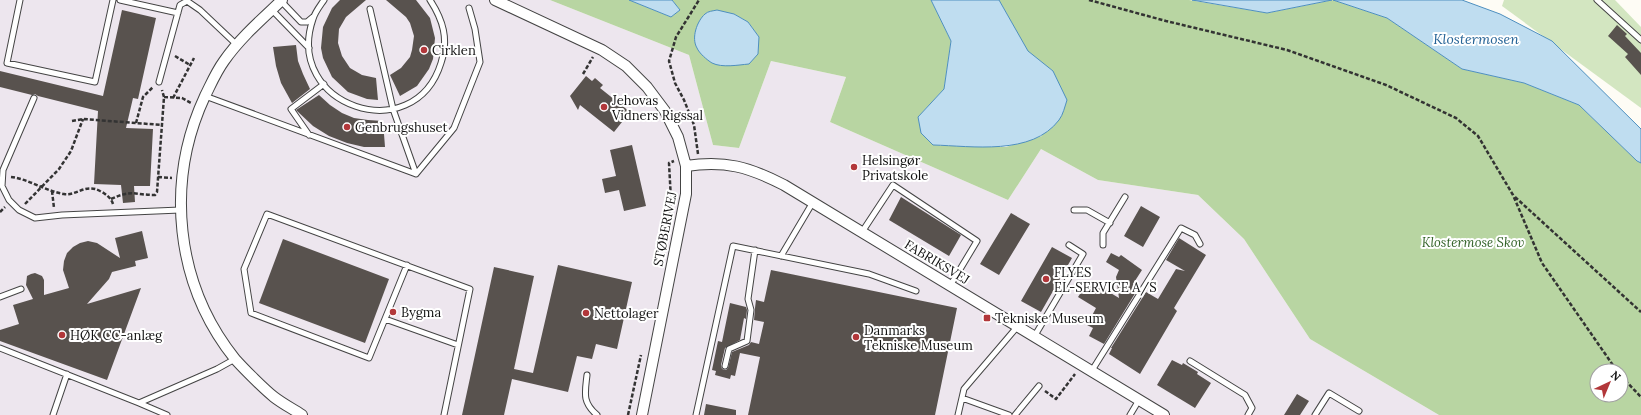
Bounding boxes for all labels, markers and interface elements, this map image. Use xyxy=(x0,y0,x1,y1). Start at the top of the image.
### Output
water label: Klostermosen xyxy=(1433,30,1519,48)
place label: Cirklen xyxy=(432,42,476,59)
marker: Cirklen xyxy=(419,45,429,55)
place label: Jehovas Vidners Rigssal xyxy=(611,92,703,124)
marker: Jehovas Vidners Rigssal xyxy=(599,102,609,112)
place label: Genbrugshuset xyxy=(355,119,448,136)
marker: Genbrugshuset xyxy=(342,122,352,132)
place label: Helsingør Privatskole xyxy=(862,152,928,184)
marker: Helsingør Privatskole xyxy=(849,162,859,172)
street label: STØBERIVEJ xyxy=(649,190,681,268)
park label: Klostermose Skov xyxy=(1422,234,1524,251)
street label: FABRIKSVEJ xyxy=(901,236,973,288)
place label: FLYES EL-SERVICE A/S xyxy=(1054,264,1157,296)
marker: FLYES EL-SERVICE A/S xyxy=(1041,274,1051,284)
place label: Bygma xyxy=(401,304,441,321)
place label: Nettolager xyxy=(594,305,659,322)
marker: Bygma xyxy=(388,307,398,317)
marker: Nettolager xyxy=(581,308,591,318)
place label: Tekniske Museum xyxy=(995,310,1104,327)
marker: Tekniske Museum xyxy=(982,313,992,323)
place label: Danmarks Tekniske Museum xyxy=(864,322,973,354)
place label: HØK CC-anlæg xyxy=(70,327,163,344)
marker: HØK CC-anlæg xyxy=(57,330,67,340)
marker: Danmarks Tekniske Museum xyxy=(851,332,861,342)
north arrow xyxy=(1589,363,1629,403)
text: N xyxy=(1608,368,1624,384)

